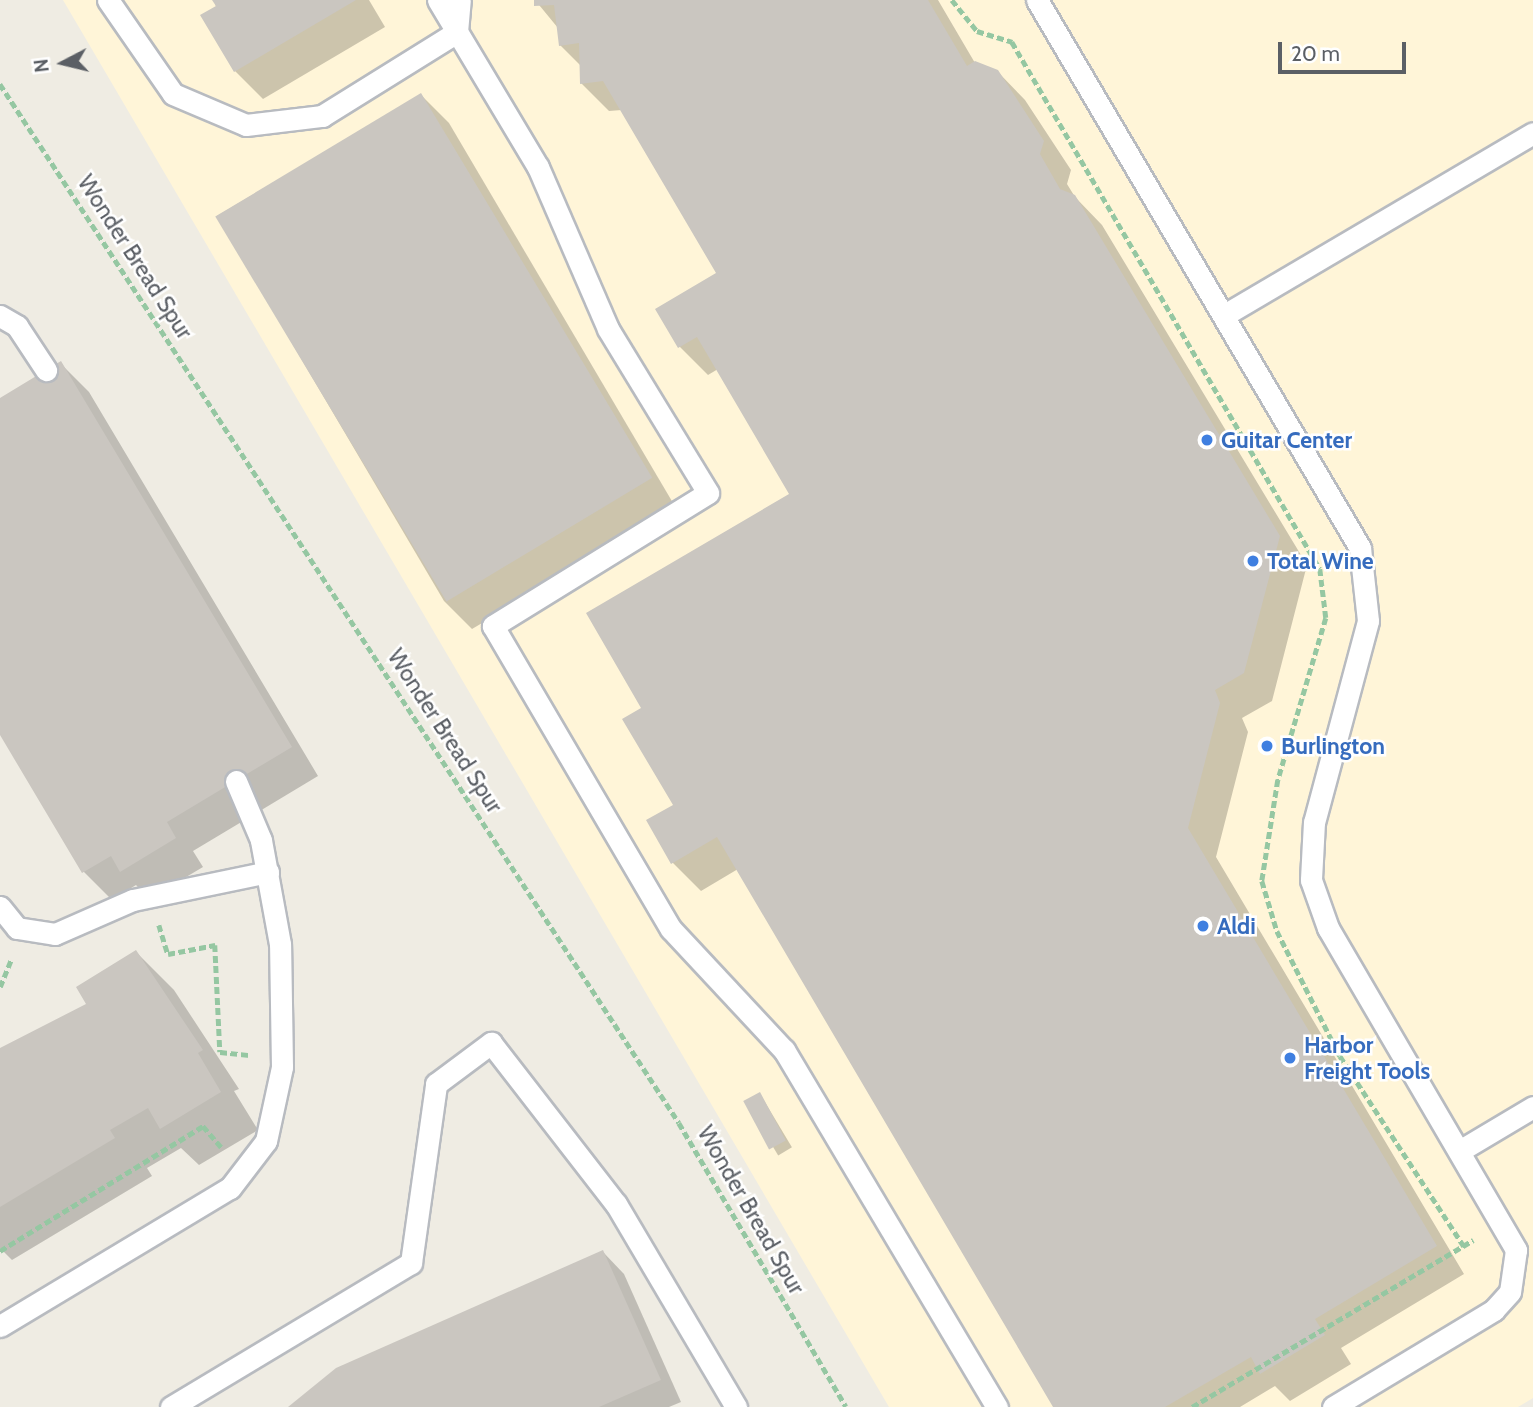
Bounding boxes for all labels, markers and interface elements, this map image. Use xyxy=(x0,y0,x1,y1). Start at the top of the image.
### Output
north arrow xyxy=(28,28,98,98)
scale bar xyxy=(1281,28,1409,72)
text: 20 m xyxy=(1291,41,1340,66)
text: N xyxy=(29,58,54,74)
street label: Wonder Bread Spur xyxy=(72,170,198,344)
place label: Guitar Center xyxy=(1221,426,1352,454)
marker: Guitar Center xyxy=(1199,432,1215,448)
place label: Total Wine xyxy=(1267,547,1374,575)
marker: Total Wine xyxy=(1245,553,1261,569)
street label: Wonder Bread Spur xyxy=(382,644,508,818)
place label: Burlington xyxy=(1281,732,1385,760)
marker: Burlington xyxy=(1259,738,1275,754)
place label: Aldi xyxy=(1217,912,1256,940)
marker: Aldi xyxy=(1195,918,1211,934)
place label: Harbor Freight Tools xyxy=(1304,1031,1430,1085)
marker: Harbor Freight Tools xyxy=(1282,1050,1298,1066)
street label: Wonder Bread Spur xyxy=(692,1121,810,1299)

